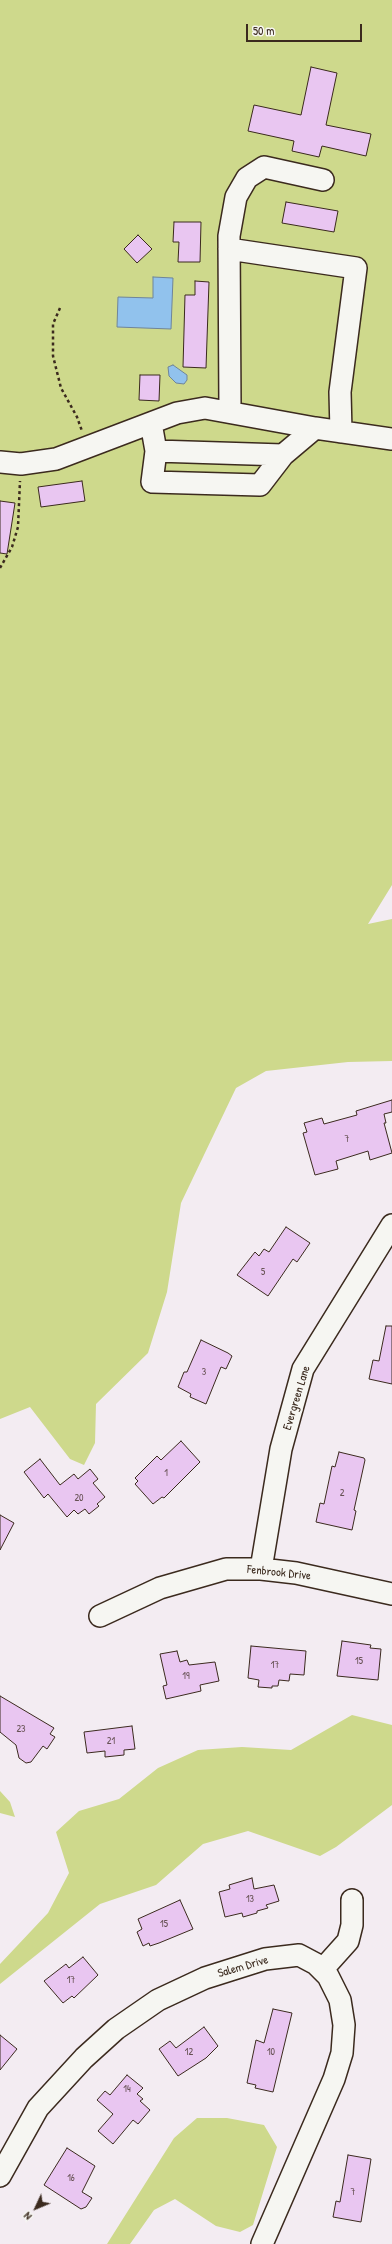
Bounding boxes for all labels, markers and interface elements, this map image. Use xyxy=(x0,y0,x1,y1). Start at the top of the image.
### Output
scale bar xyxy=(248,16,364,42)
text: 50 m xyxy=(253,22,274,39)
house number: 7 xyxy=(345,1133,349,1145)
house number: 5 xyxy=(261,1266,265,1278)
street label: Evergreen Lane xyxy=(280,1364,314,1432)
house number: 3 xyxy=(202,1366,206,1378)
house number: 1 xyxy=(164,1467,168,1479)
house number: 2 xyxy=(340,1487,344,1499)
house number: 20 xyxy=(74,1492,84,1504)
street label: Fenbrook Drive xyxy=(246,1562,312,1584)
house number: 15 xyxy=(355,1655,363,1667)
house number: 17 xyxy=(271,1659,279,1671)
house number: 19 xyxy=(182,1670,190,1682)
house number: 23 xyxy=(16,1723,26,1735)
house number: 21 xyxy=(107,1735,115,1747)
house number: 13 xyxy=(246,1893,254,1905)
house number: 15 xyxy=(160,1918,168,1930)
street label: Salem Drive xyxy=(216,1953,270,1981)
house number: 17 xyxy=(67,1974,75,1986)
house number: 12 xyxy=(185,2046,193,2058)
house number: 10 xyxy=(267,2046,275,2058)
house number: 14 xyxy=(123,2083,131,2095)
house number: 16 xyxy=(67,2172,75,2184)
house number: 7 xyxy=(351,2186,355,2198)
north arrow xyxy=(16,2188,56,2228)
text: N xyxy=(20,2209,34,2223)

